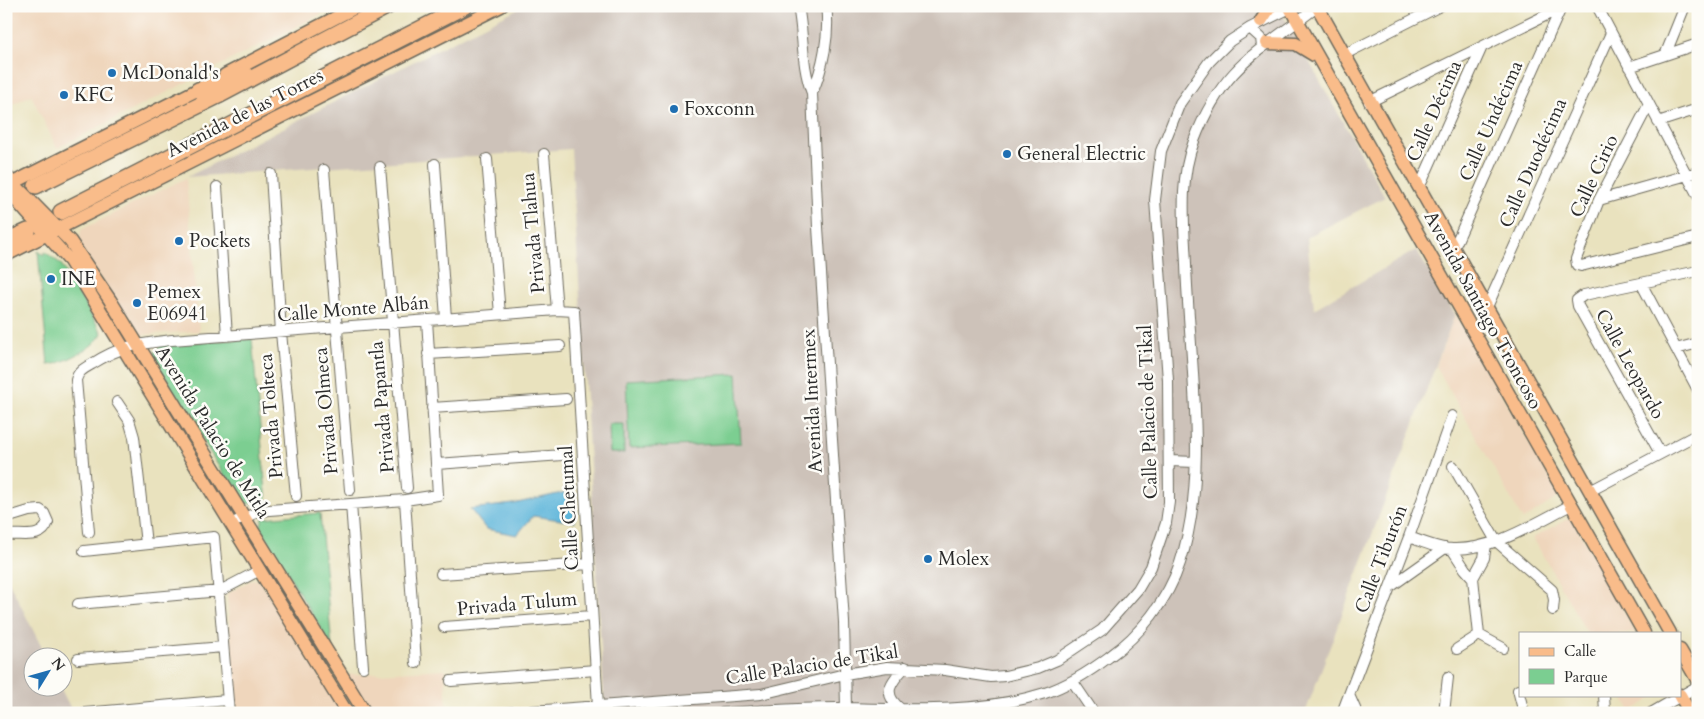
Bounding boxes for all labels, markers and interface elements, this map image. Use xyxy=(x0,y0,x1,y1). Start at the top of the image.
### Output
street label: Calle Décima xyxy=(1400,56,1468,166)
street label: Calle Undécima xyxy=(1453,57,1529,185)
place label: McDonald's xyxy=(122,60,219,86)
street label: Avenida de las Torres xyxy=(162,62,328,164)
marker: McDonald's xyxy=(106,67,118,79)
place label: KFC xyxy=(74,82,114,108)
marker: KFC xyxy=(58,89,70,101)
street label: Calle Duodécima xyxy=(1493,94,1573,232)
place label: Foxconn xyxy=(684,96,755,122)
marker: Foxconn xyxy=(668,103,680,115)
street label: Calle Cirio xyxy=(1564,130,1624,222)
place label: General Electric xyxy=(1017,141,1146,167)
marker: General Electric xyxy=(1001,148,1013,160)
street label: Privada Tlahua xyxy=(515,172,551,294)
street label: Avenida Santiago Troncoso xyxy=(1418,206,1548,414)
place label: Pockets xyxy=(189,228,250,254)
marker: Pockets xyxy=(173,235,185,247)
place label: INE xyxy=(61,266,95,292)
marker: INE xyxy=(45,273,57,285)
place label: Pemex E06941 xyxy=(147,279,207,327)
street label: Calle Monte Albán xyxy=(276,289,430,329)
marker: Pemex E06941 xyxy=(131,297,143,309)
street label: Calle Leopardo xyxy=(1589,304,1671,424)
street label: Calle Palacio de Tikal xyxy=(1132,324,1164,500)
street label: Avenida Intermex xyxy=(795,328,829,474)
street label: Privada Papantla xyxy=(363,340,401,474)
street label: Avenida Palacio de Mitla xyxy=(149,341,277,523)
street label: Privada Olmeca xyxy=(307,346,345,476)
street label: Privada Tolteca xyxy=(253,352,289,480)
street label: Calle Chetumal xyxy=(553,445,585,571)
street label: Calle Tiburón xyxy=(1348,501,1414,617)
place label: Molex xyxy=(938,546,990,572)
marker: Molex xyxy=(922,553,934,565)
street label: Privada Tulum xyxy=(456,586,579,622)
legend xyxy=(1519,632,1682,696)
street label: Calle Palacio de Tikal xyxy=(724,638,900,691)
text: Calle xyxy=(1564,641,1597,661)
north arrow xyxy=(22,646,72,696)
text: N xyxy=(47,654,69,675)
text: Parque xyxy=(1564,667,1608,687)

